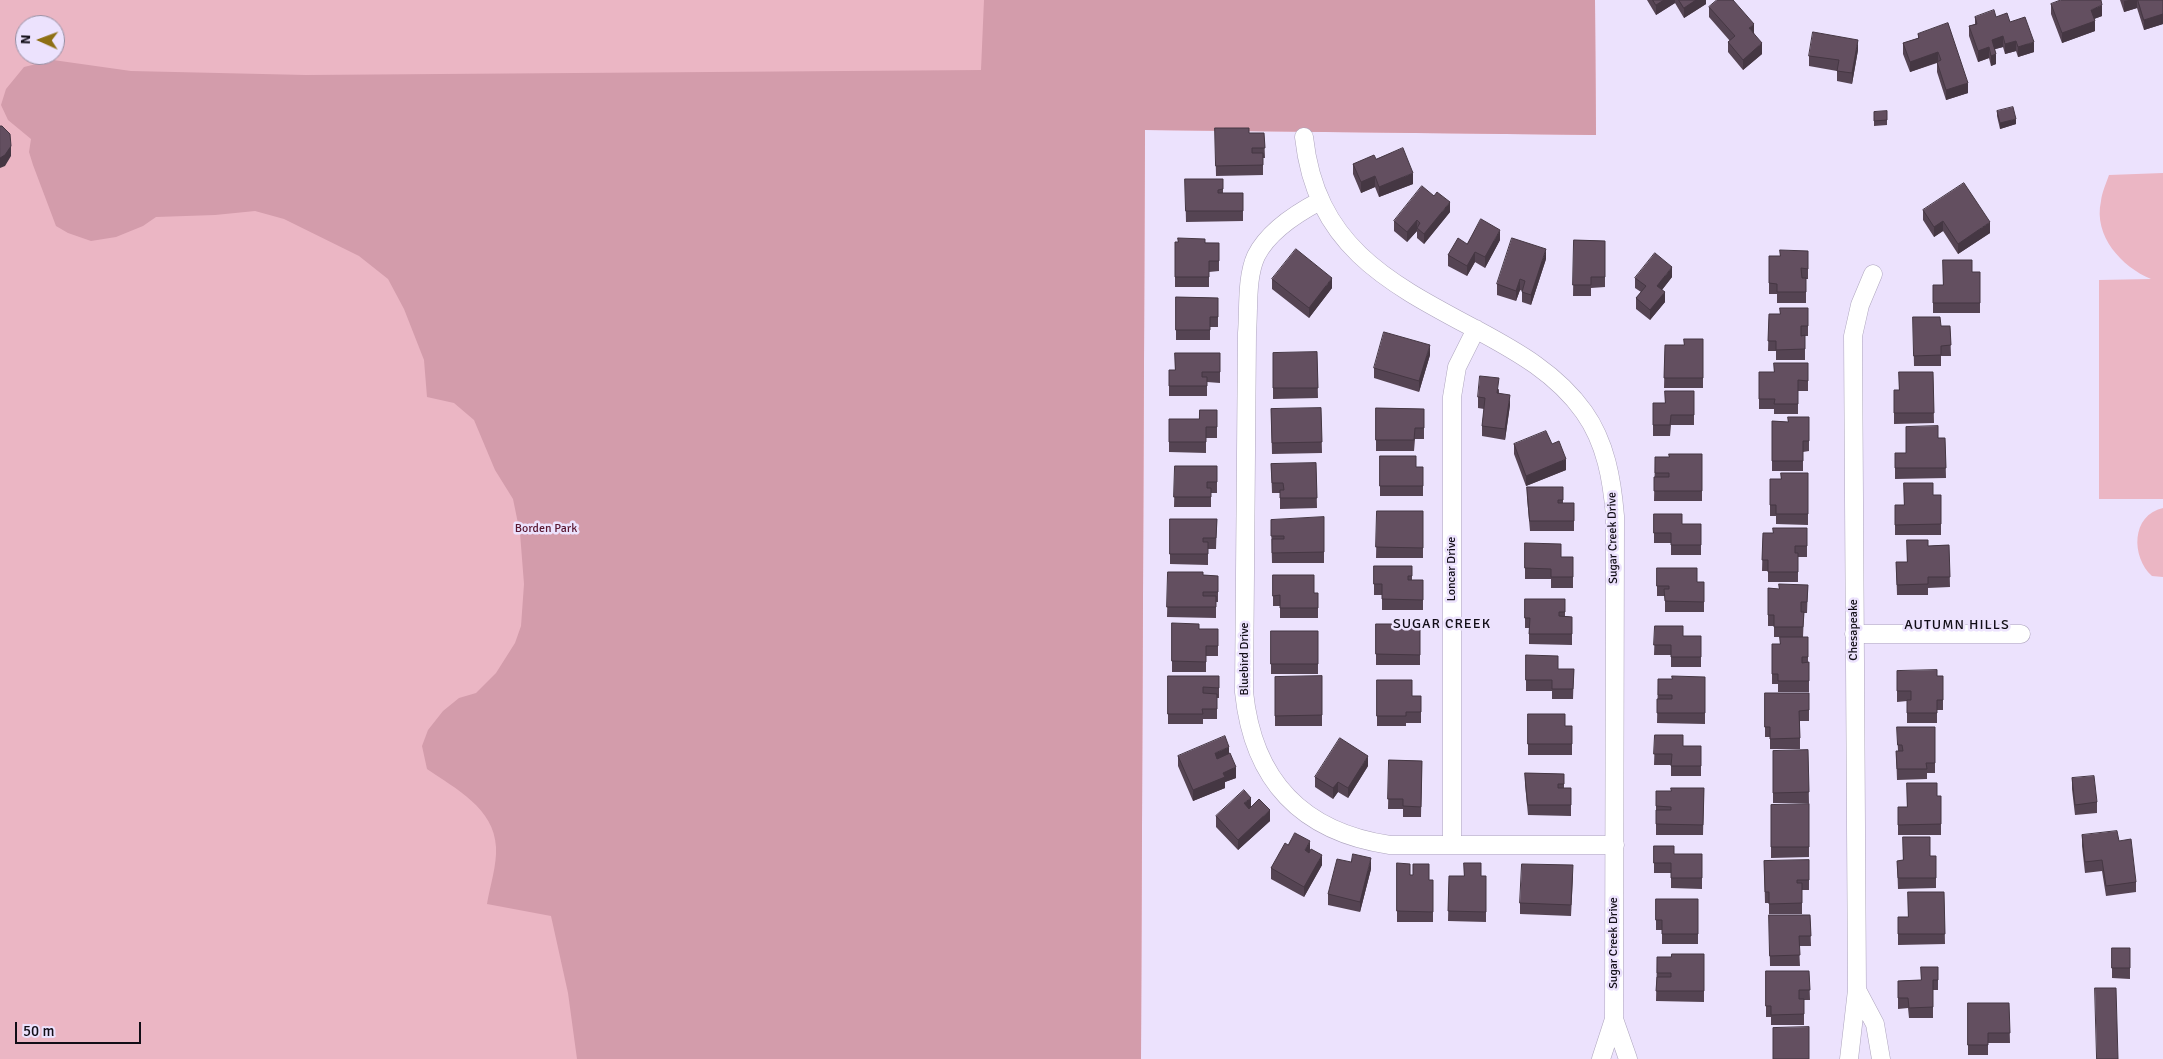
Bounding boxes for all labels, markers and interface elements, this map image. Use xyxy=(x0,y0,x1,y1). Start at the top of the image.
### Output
north arrow xyxy=(15,15,65,65)
text: N xyxy=(17,34,34,45)
street label: Sugar Creek Drive xyxy=(1605,492,1621,584)
park label: Borden Park xyxy=(515,522,577,536)
street label: Loncar Drive xyxy=(1445,537,1459,601)
street label: Chesapeake xyxy=(1847,599,1861,661)
district label: SUGAR CREEK xyxy=(1392,616,1492,632)
district label: AUTUMN HILLS xyxy=(1903,617,2011,633)
street label: Bluebird Drive xyxy=(1238,623,1252,695)
street label: Sugar Creek Drive xyxy=(1607,897,1621,989)
scale bar xyxy=(18,1012,144,1044)
text: 50 m xyxy=(23,1022,54,1040)

